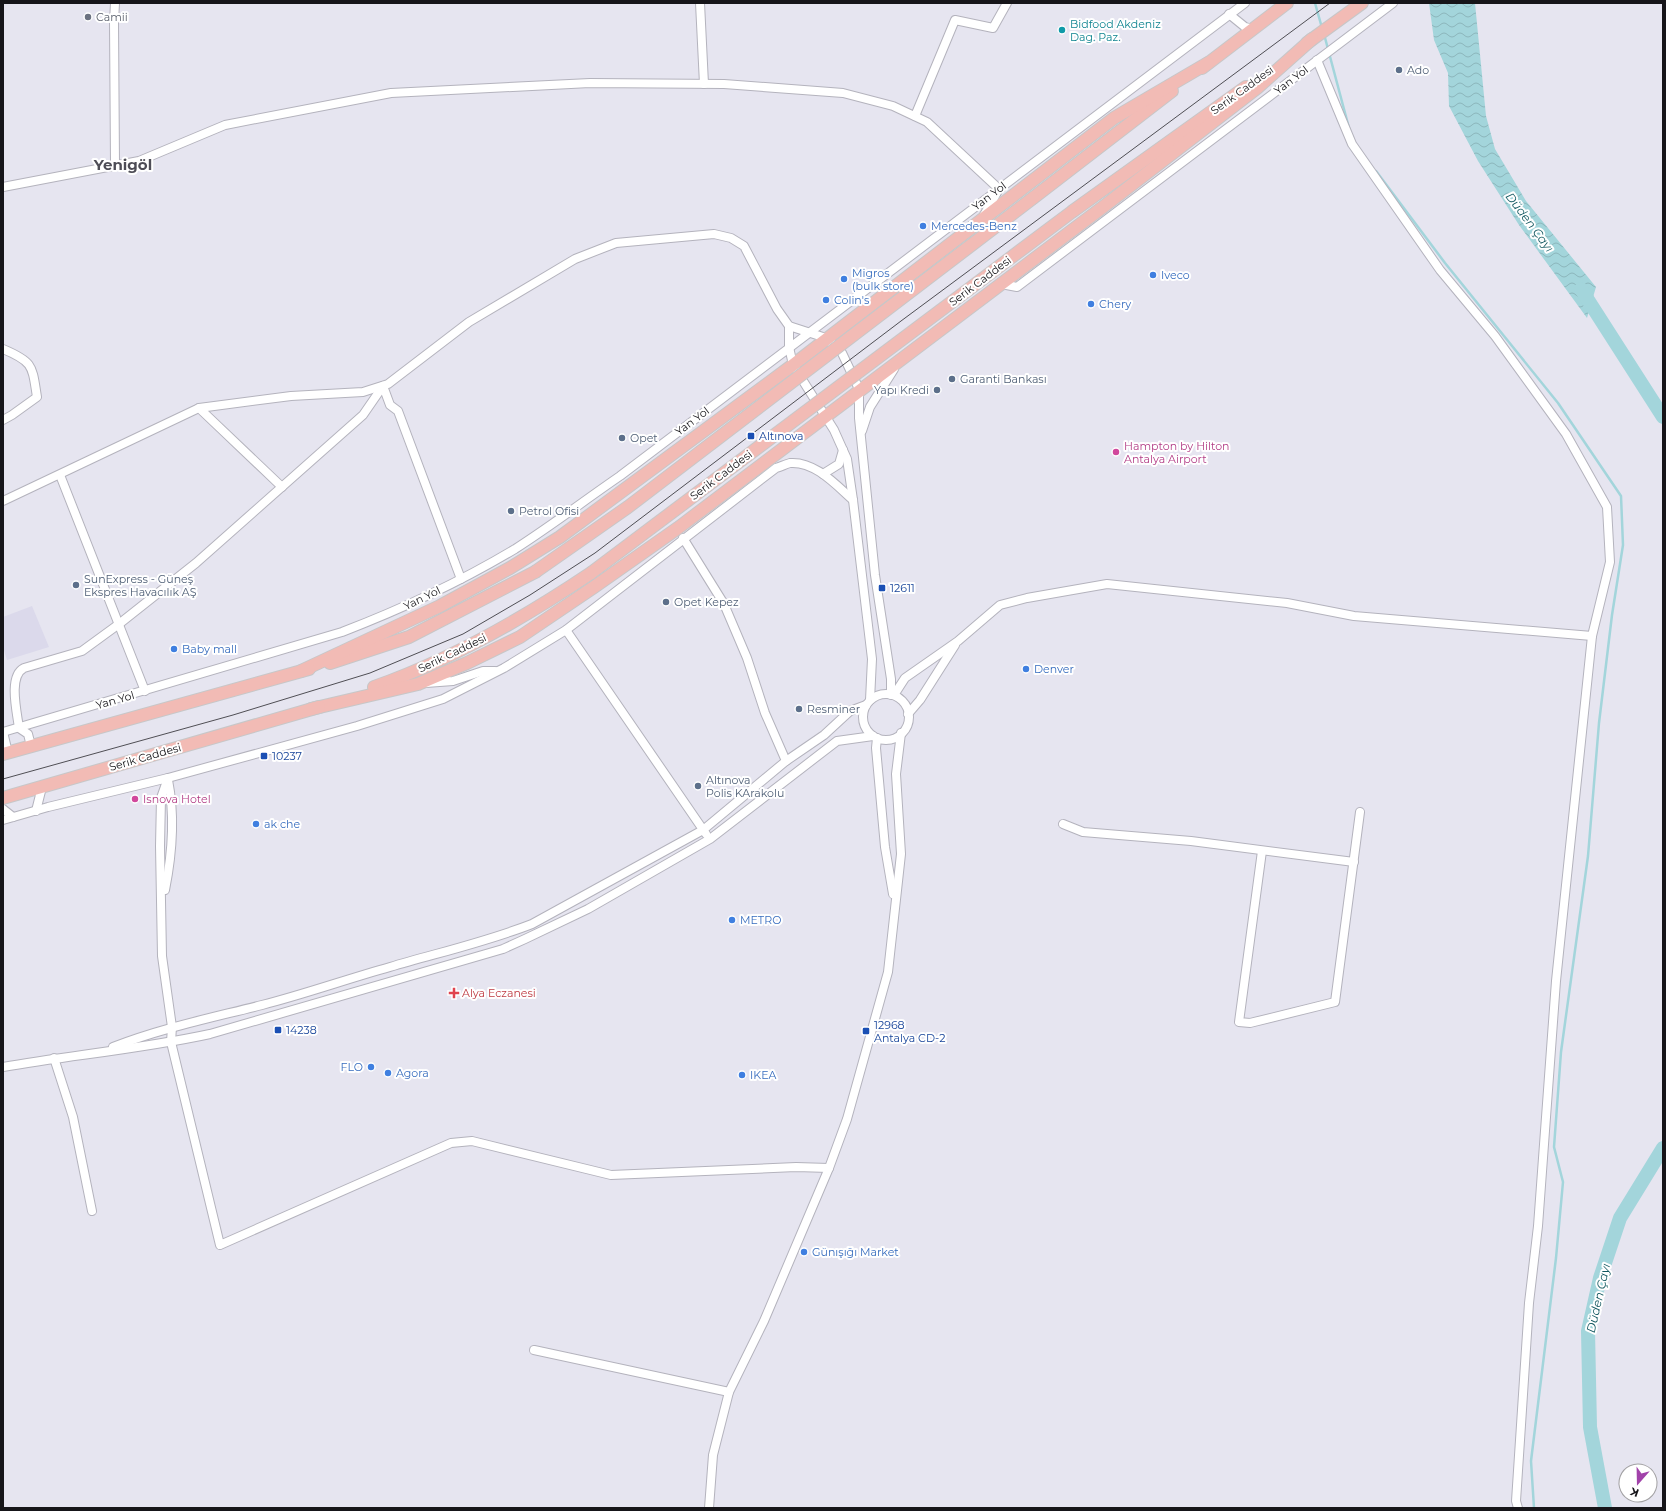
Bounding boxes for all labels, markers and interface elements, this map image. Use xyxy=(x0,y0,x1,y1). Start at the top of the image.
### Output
place label: Camii xyxy=(96,10,128,24)
marker: Camii xyxy=(83,12,93,22)
place label: Bidfood Akdeniz Dag. Paz. xyxy=(1070,17,1161,44)
marker: Bidfood Akdeniz Dag. Paz. xyxy=(1057,25,1067,35)
street label: Serik Caddesi xyxy=(1208,62,1276,117)
street label: Yan Yol xyxy=(1271,63,1311,97)
place label: Ado xyxy=(1407,63,1429,77)
marker: Ado xyxy=(1394,65,1404,75)
district label: Yenigöl xyxy=(93,155,152,174)
street label: Yan Yol xyxy=(969,179,1009,213)
water label: Düden Çayı xyxy=(1503,189,1557,255)
place label: Mercedes-Benz xyxy=(931,219,1017,233)
marker: Mercedes-Benz xyxy=(918,221,928,231)
street label: Serik Caddesi xyxy=(946,253,1014,309)
place label: Migros (bulk store) xyxy=(852,266,914,293)
place label: Iveco xyxy=(1161,268,1190,282)
marker: Iveco xyxy=(1148,270,1158,280)
marker: Migros (bulk store) xyxy=(839,274,849,284)
place label: Colin's xyxy=(834,293,870,307)
marker: Colin's xyxy=(821,295,831,305)
place label: Chery xyxy=(1099,297,1131,311)
marker: Chery xyxy=(1086,299,1096,309)
place label: Garanti Bankası xyxy=(960,372,1047,386)
marker: Garanti Bankası xyxy=(947,374,957,384)
place label: Yapı Kredi xyxy=(874,383,929,397)
marker: Yapı Kredi xyxy=(932,385,942,395)
street label: Yan Yol xyxy=(672,404,712,438)
place label: Altınova xyxy=(759,429,804,443)
place label: Opet xyxy=(630,431,658,445)
marker: Altınova xyxy=(746,431,756,441)
marker: Opet xyxy=(617,433,627,443)
place label: Hampton by Hilton Antalya Airport xyxy=(1124,439,1230,466)
street label: Serik Caddesi xyxy=(687,447,755,503)
marker: Hampton by Hilton Antalya Airport xyxy=(1111,447,1121,457)
place label: Petrol Ofisi xyxy=(519,504,579,518)
marker: Petrol Ofisi xyxy=(506,506,516,516)
place label: SunExpress - Güneş Ekspres Havacılık AŞ xyxy=(84,572,197,599)
marker: SunExpress - Güneş Ekspres Havacılık AŞ xyxy=(71,580,81,590)
place label: 12611 xyxy=(890,581,915,595)
street label: Yan Yol xyxy=(401,583,443,613)
marker: 12611 xyxy=(877,583,887,593)
place label: Opet Kepez xyxy=(674,595,739,609)
marker: Opet Kepez xyxy=(661,597,671,607)
street label: Serik Caddesi xyxy=(416,630,488,676)
place label: Baby mall xyxy=(182,642,237,656)
marker: Baby mall xyxy=(169,644,179,654)
place label: Denver xyxy=(1034,662,1074,676)
marker: Denver xyxy=(1021,664,1031,674)
street label: Yan Yol xyxy=(94,688,136,712)
place label: Resminer xyxy=(807,702,860,716)
marker: Resminer xyxy=(794,704,804,714)
street label: Serik Caddesi xyxy=(107,740,183,774)
place label: 10237 xyxy=(272,749,302,763)
marker: 10237 xyxy=(259,751,269,761)
place label: Altınova Polis KArakolu xyxy=(706,773,784,800)
marker: Altınova Polis KArakolu xyxy=(693,781,703,791)
place label: Isnova Hotel xyxy=(143,792,211,806)
marker: Isnova Hotel xyxy=(130,794,140,804)
place label: ak che xyxy=(264,817,300,831)
marker: ak che xyxy=(251,819,261,829)
place label: METRO xyxy=(740,913,781,927)
marker: METRO xyxy=(727,915,737,925)
place label: Alya Eczanesi xyxy=(462,986,536,1000)
marker: Alya Eczanesi xyxy=(449,988,459,998)
place label: 12968 Antalya CD-2 xyxy=(874,1018,945,1045)
place label: 14238 xyxy=(286,1023,317,1037)
marker: 14238 xyxy=(273,1025,283,1035)
marker: 12968 Antalya CD-2 xyxy=(861,1026,871,1036)
place label: FLO xyxy=(340,1060,363,1074)
marker: FLO xyxy=(366,1062,376,1072)
place label: Agora xyxy=(396,1066,429,1080)
marker: Agora xyxy=(383,1068,393,1078)
place label: IKEA xyxy=(750,1068,777,1082)
marker: IKEA xyxy=(737,1070,747,1080)
place label: Günışığı Market xyxy=(812,1245,899,1259)
marker: Günışığı Market xyxy=(799,1247,809,1257)
water label: Düden Çayı xyxy=(1583,1262,1613,1334)
north arrow xyxy=(1618,1463,1658,1503)
text: K xyxy=(1628,1484,1641,1500)

